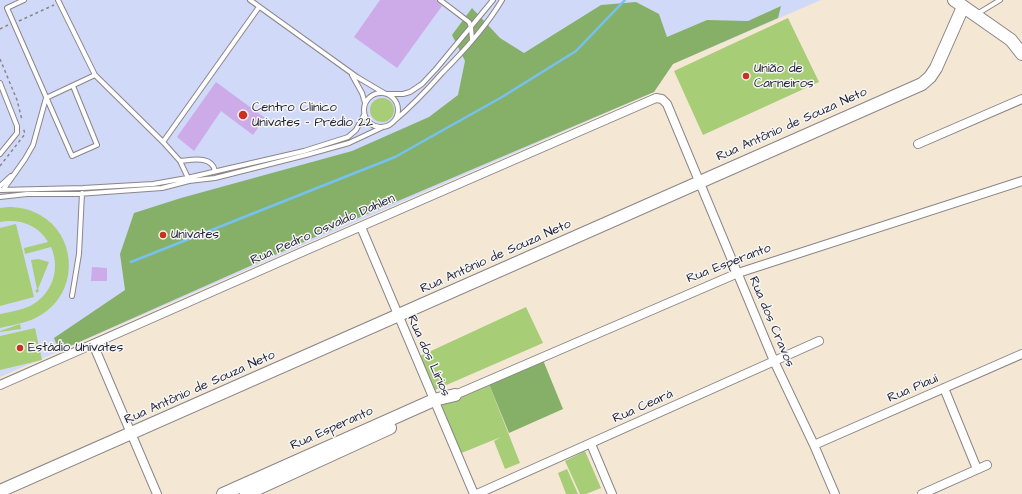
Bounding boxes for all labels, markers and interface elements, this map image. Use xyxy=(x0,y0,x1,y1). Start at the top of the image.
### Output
place label: União de Carneiros xyxy=(754,61,814,92)
marker: União de Carneiros xyxy=(741,71,751,81)
street label: Rua Antônio de Souza Neto xyxy=(714,85,870,165)
place label: Centro Clínico Univates - Prédio 22 xyxy=(252,100,373,131)
marker: Centro Clínico Univates - Prédio 22 xyxy=(237,109,249,121)
street label: Rua Pedro Osvaldo Dahlen xyxy=(248,191,398,269)
street label: Rua Antônio de Souza Neto xyxy=(418,217,574,297)
place label: Univates xyxy=(171,227,219,243)
marker: Univates xyxy=(158,230,168,240)
street label: Rua Esperanto xyxy=(685,241,773,287)
street label: Rua dos Cravos xyxy=(745,274,797,370)
street label: Rua dos Lírios xyxy=(403,313,453,399)
place label: Estádio Univates xyxy=(28,340,123,356)
marker: Estádio Univates xyxy=(15,343,25,353)
street label: Rua Antônio de Souza Neto xyxy=(122,348,278,428)
street label: Rua Piauí xyxy=(885,371,941,407)
street label: Rua Ceará xyxy=(610,387,676,427)
street label: Rua Esperanto xyxy=(288,404,376,454)

